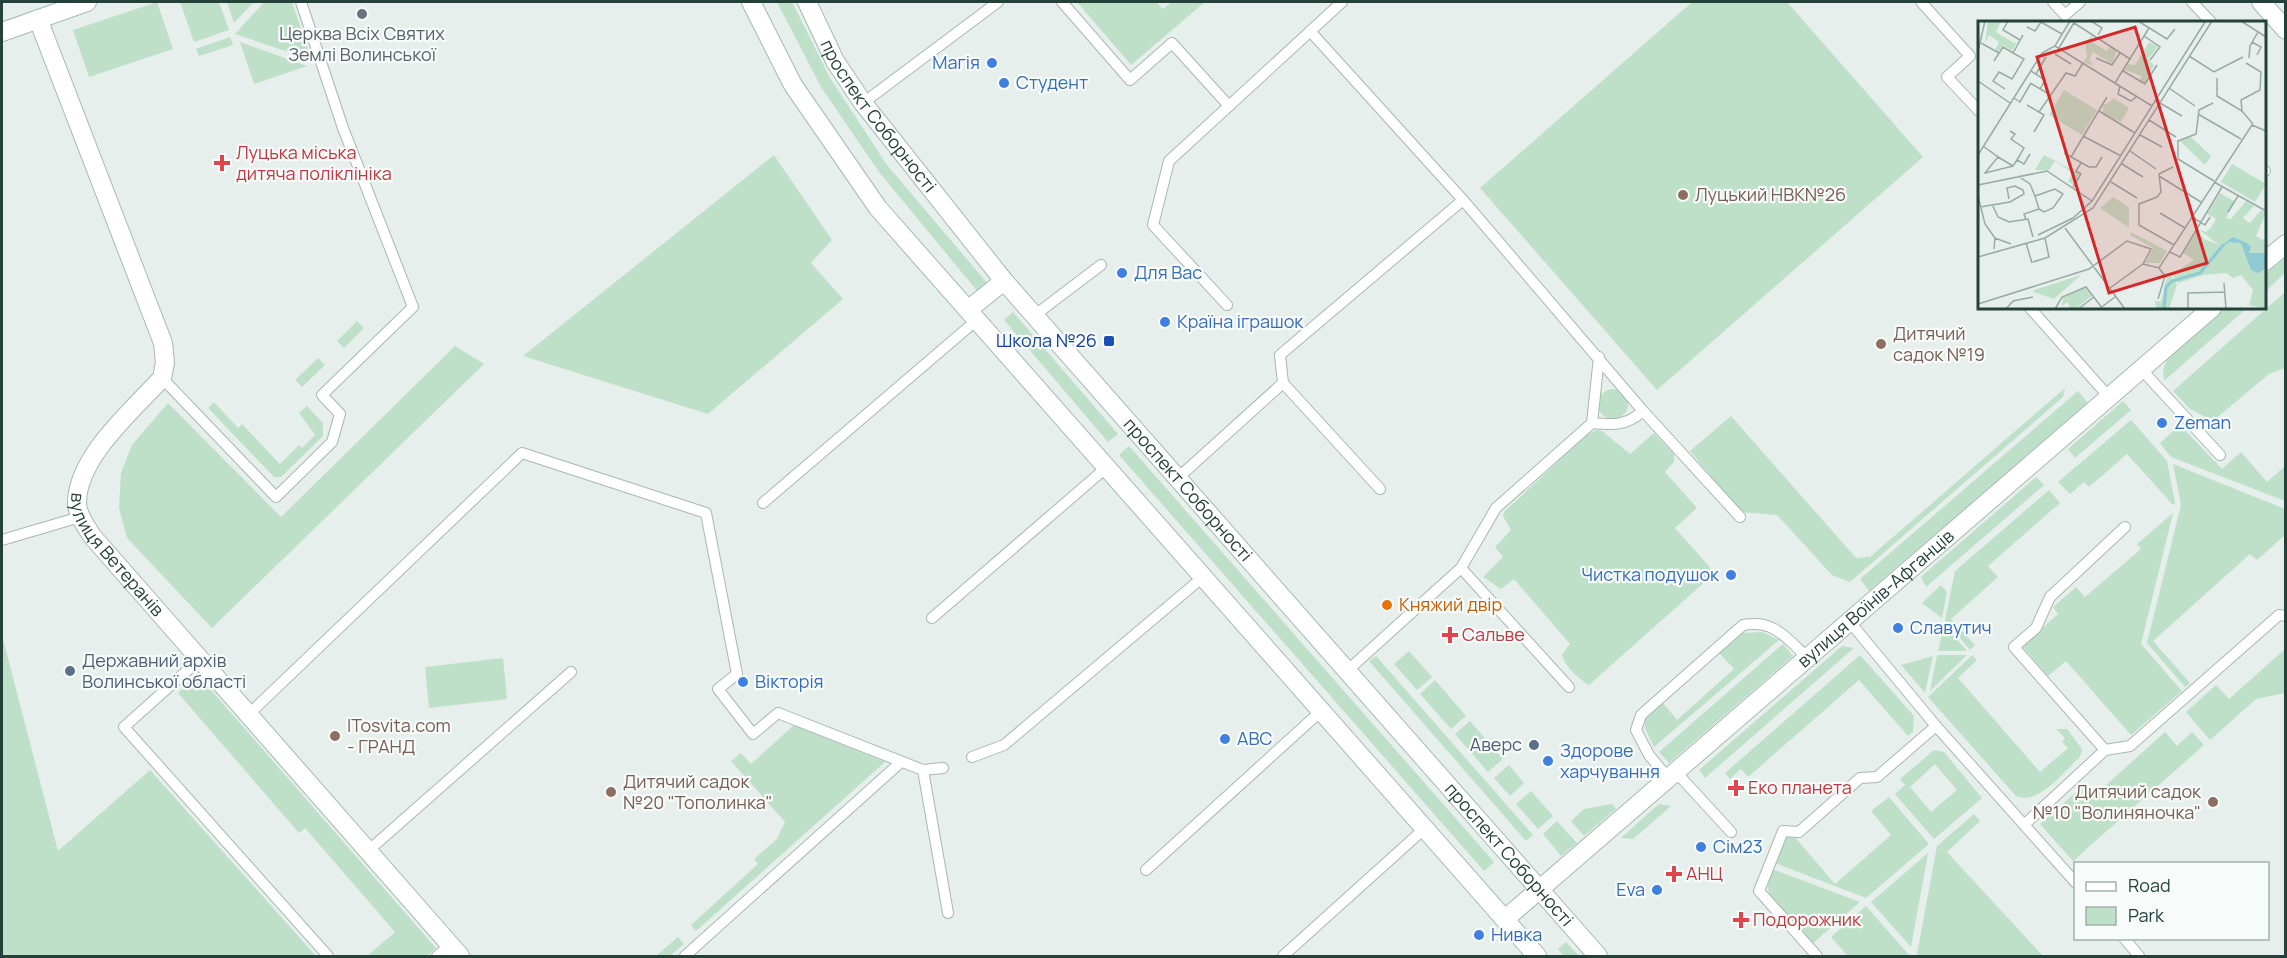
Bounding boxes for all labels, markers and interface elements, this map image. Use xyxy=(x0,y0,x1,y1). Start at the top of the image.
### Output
marker: Церква Всіх Святих Землі Волинської xyxy=(355,7,369,21)
place label: Церква Всіх Святих Землі Волинської xyxy=(279,21,445,66)
inset map xyxy=(1978,21,2266,309)
street label: проспект Соборності xyxy=(816,35,942,197)
place label: Магія xyxy=(932,50,980,74)
marker: Магія xyxy=(985,56,999,70)
place label: Студент xyxy=(1016,70,1088,94)
marker: Студент xyxy=(997,76,1011,90)
place label: Луцька міська дитяча поліклініка xyxy=(236,140,392,185)
marker: Луцька міська дитяча поліклініка xyxy=(213,154,231,172)
place label: Луцький НВК№26 xyxy=(1695,182,1846,206)
marker: Луцький НВК№26 xyxy=(1676,188,1690,202)
place label: Для Вас xyxy=(1134,260,1202,284)
marker: Для Вас xyxy=(1115,266,1129,280)
place label: Країна іграшок xyxy=(1177,309,1304,333)
marker: Країна іграшок xyxy=(1158,315,1172,329)
place label: Дитячий садок №19 xyxy=(1893,321,1985,366)
place label: Школа №26 xyxy=(996,328,1097,352)
marker: Школа №26 xyxy=(1102,334,1116,348)
marker: Дитячий садок №19 xyxy=(1874,337,1888,351)
place label: Zeman xyxy=(2174,410,2231,434)
street label: проспект Соборності xyxy=(1119,412,1258,566)
marker: Zeman xyxy=(2155,416,2169,430)
street label: вулиця Ветеранів xyxy=(66,492,170,621)
street label: вулиця Воїнів-Афганців xyxy=(1792,523,1959,672)
place label: Чистка подушок xyxy=(1581,562,1720,586)
marker: Чистка подушок xyxy=(1724,568,1738,582)
place label: Княжий двір xyxy=(1399,592,1502,616)
marker: Княжий двір xyxy=(1380,598,1394,612)
place label: Славутич xyxy=(1910,615,1992,639)
marker: Славутич xyxy=(1891,621,1905,635)
place label: Сальве xyxy=(1462,622,1525,646)
marker: Сальве xyxy=(1443,628,1457,642)
place label: Державний архів Волинської області xyxy=(82,648,246,693)
marker: Державний архів Волинської області xyxy=(63,664,77,678)
place label: Вікторія xyxy=(755,669,824,693)
marker: Вікторія xyxy=(736,675,750,689)
place label: ITosvita.com - ГРАНД xyxy=(347,713,451,758)
place label: АВС xyxy=(1237,726,1272,750)
marker: ITosvita.com - ГРАНД xyxy=(328,729,342,743)
marker: АВС xyxy=(1218,732,1232,746)
place label: Аверс xyxy=(1470,732,1522,756)
marker: Аверс xyxy=(1527,738,1541,752)
place label: Здорове харчування xyxy=(1560,738,1660,783)
marker: Здорове харчування xyxy=(1541,754,1555,768)
place label: Дитячий садок №20 "Тополинка" xyxy=(623,769,773,814)
place label: Еко планета xyxy=(1748,775,1852,799)
street label: проспект Соборності xyxy=(1440,777,1579,931)
place label: Дитячий садок №10 "Волиняночка" xyxy=(2033,779,2202,824)
marker: Еко планета xyxy=(1729,781,1743,795)
marker: Дитячий садок №20 "Тополинка" xyxy=(604,785,618,799)
marker: Дитячий садок №10 "Волиняночка" xyxy=(2206,795,2220,809)
place label: Сім23 xyxy=(1713,834,1763,858)
marker: Сім23 xyxy=(1694,840,1708,854)
place label: АНЦ xyxy=(1686,861,1723,885)
legend xyxy=(2074,862,2269,940)
marker: АНЦ xyxy=(1667,867,1681,881)
text: Road xyxy=(2128,873,2171,897)
place label: Eva xyxy=(1616,877,1645,901)
marker: Eva xyxy=(1650,883,1664,897)
text: Park xyxy=(2128,903,2165,927)
place label: Подорожник xyxy=(1753,907,1862,931)
marker: Подорожник xyxy=(1734,913,1748,927)
place label: Нивка xyxy=(1491,922,1542,946)
marker: Нивка xyxy=(1472,928,1486,942)

